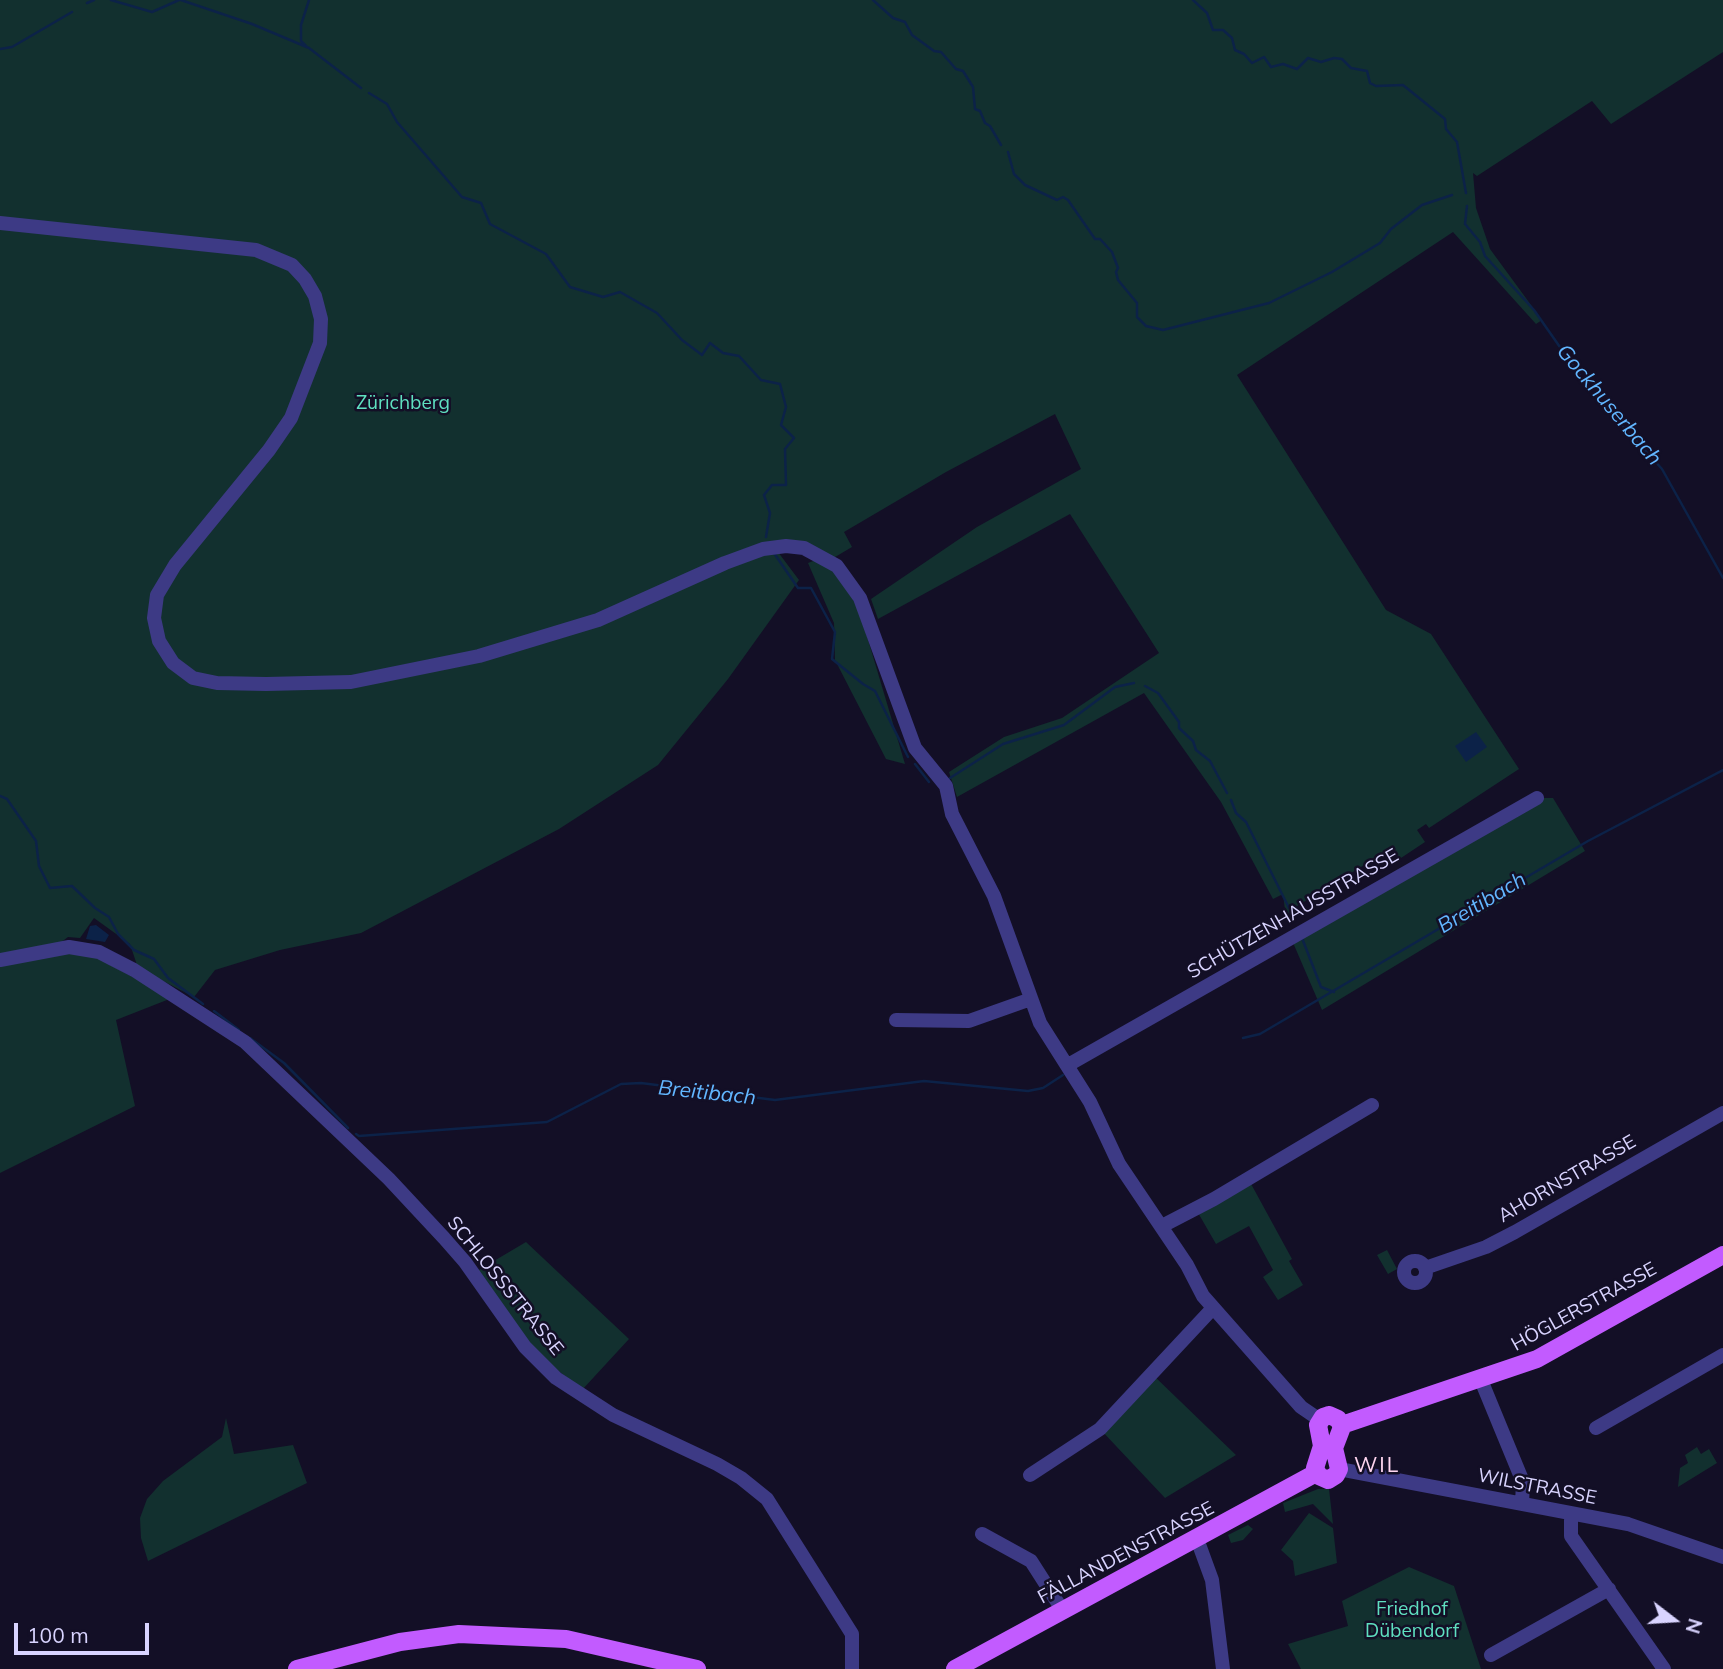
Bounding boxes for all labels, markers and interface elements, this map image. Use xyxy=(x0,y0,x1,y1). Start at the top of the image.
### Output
water label: Gockhuserbach xyxy=(1551,339,1667,471)
park label: Zürichberg xyxy=(356,392,450,414)
street label: SCHÜTZENHAUSSTRASSE xyxy=(1183,844,1403,984)
water label: Breitibach xyxy=(1433,867,1531,939)
water label: Breitibach xyxy=(657,1075,757,1111)
street label: AHORNSTRASSE xyxy=(1494,1130,1640,1228)
street label: SCHLOSSSTRASSE xyxy=(442,1212,568,1360)
street label: HÖGLERSTRASSE xyxy=(1507,1258,1661,1356)
district label: WIL xyxy=(1354,1453,1400,1479)
street label: WILSTRASSE xyxy=(1476,1464,1598,1510)
street label: FÄLLANDENSTRASSE xyxy=(1034,1497,1218,1609)
north arrow xyxy=(1639,1585,1709,1655)
park label: Friedhof Dübendorf xyxy=(1365,1598,1459,1642)
scale bar xyxy=(18,1610,152,1654)
text: N xyxy=(1681,1616,1708,1637)
text: 100 m xyxy=(27,1622,89,1648)

